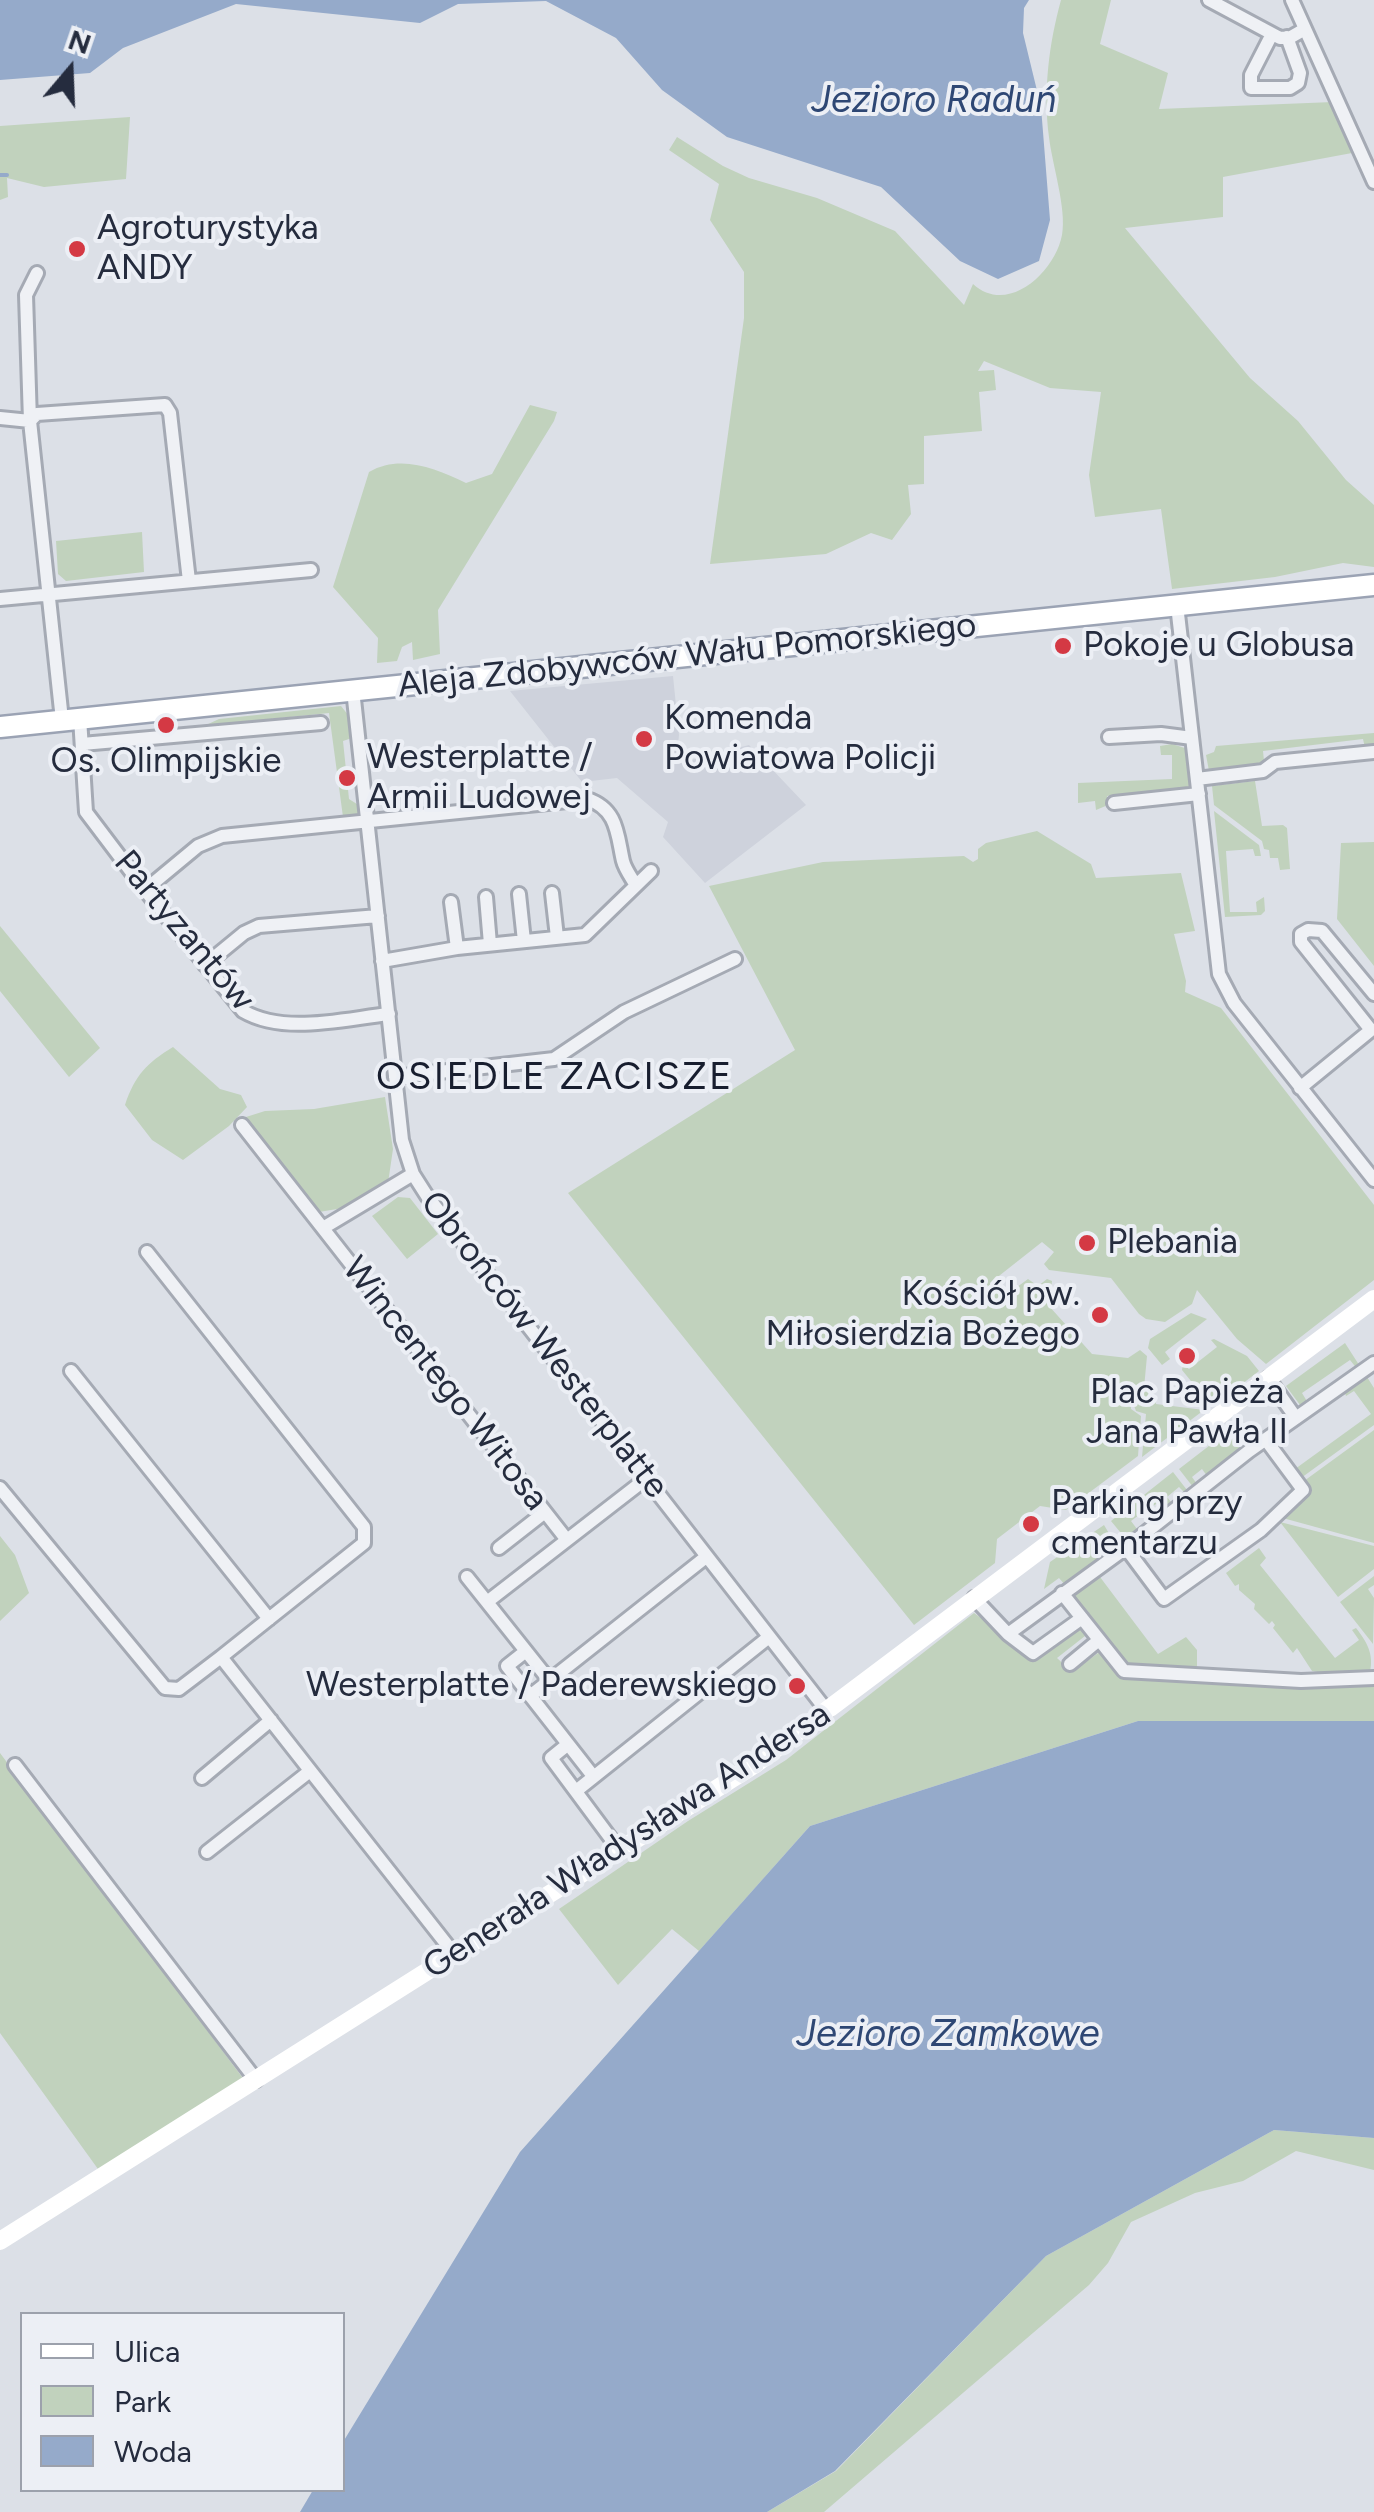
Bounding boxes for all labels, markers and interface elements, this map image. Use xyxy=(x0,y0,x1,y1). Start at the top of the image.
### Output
north arrow xyxy=(20,20,120,120)
text: N xyxy=(64,22,96,61)
water label: Jezioro Raduń xyxy=(811,78,1057,124)
place label: Agroturystyka ANDY xyxy=(97,208,319,290)
marker: Agroturystyka ANDY xyxy=(66,238,88,260)
street label: Aleja Zdobywców Wału Pomorskiego xyxy=(396,605,978,707)
place label: Pokoje u Globusa xyxy=(1083,625,1354,667)
marker: Pokoje u Globusa xyxy=(1052,635,1074,657)
place label: Komenda Powiatowa Policji xyxy=(664,698,936,780)
marker: Os. Olimpijskie xyxy=(155,714,177,736)
marker: Komenda Powiatowa Policji xyxy=(633,728,655,750)
place label: Westerplatte / Armii Ludowej xyxy=(367,737,593,819)
place label: Os. Olimpijskie xyxy=(51,741,281,783)
marker: Westerplatte / Armii Ludowej xyxy=(336,767,358,789)
street label: Partyzantów xyxy=(105,842,263,1020)
district label: OSIEDLE ZACISZE xyxy=(376,1055,734,1101)
street label: Obrońców Westerplatte xyxy=(411,1183,677,1507)
place label: Plebania xyxy=(1107,1222,1238,1264)
marker: Plebania xyxy=(1076,1232,1098,1254)
street label: Wincentego Witosa xyxy=(333,1249,557,1519)
place label: Kościół pw. Miłosierdzia Bożego xyxy=(766,1274,1080,1356)
marker: Kościół pw. Miłosierdzia Bożego xyxy=(1089,1304,1111,1326)
marker: Plac Papieża Jana Pawła II xyxy=(1176,1345,1198,1367)
place label: Plac Papieża Jana Pawła II xyxy=(1086,1372,1288,1454)
place label: Parking przy cmentarzu xyxy=(1051,1483,1243,1565)
marker: Parking przy cmentarzu xyxy=(1020,1513,1042,1535)
place label: Westerplatte / Paderewskiego xyxy=(306,1665,777,1707)
marker: Westerplatte / Paderewskiego xyxy=(786,1675,808,1697)
street label: Generała Władysława Andersa xyxy=(416,1694,838,1988)
water label: Jezioro Zamkowe xyxy=(796,2012,1100,2058)
legend xyxy=(20,2312,345,2492)
text: Ulica xyxy=(114,2333,180,2370)
text: Park xyxy=(114,2383,171,2420)
text: Woda xyxy=(114,2433,192,2470)

